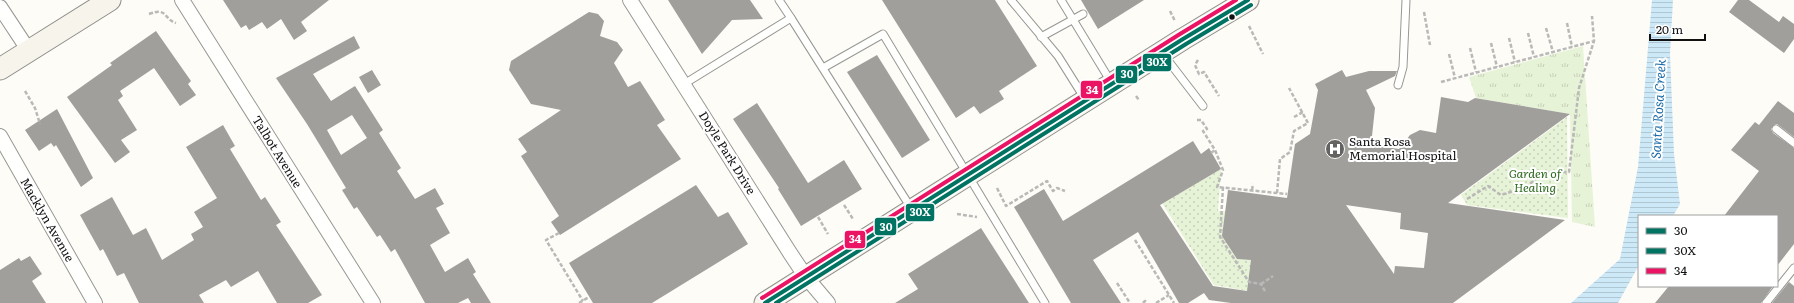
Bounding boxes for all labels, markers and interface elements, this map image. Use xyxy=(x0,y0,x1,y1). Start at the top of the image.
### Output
unlabelled marker xyxy=(1227,12,1237,22)
scale bar xyxy=(1650,16,1705,42)
text: 20 m xyxy=(1656,20,1683,38)
line badge: 30X xyxy=(1142,53,1172,72)
text: 30X xyxy=(1146,53,1168,69)
water label: Santa Rosa Creek xyxy=(1645,58,1670,159)
line badge: 30 xyxy=(1115,65,1138,84)
text: 30 xyxy=(1121,65,1134,81)
line badge: 34 xyxy=(1080,80,1103,99)
text: 34 xyxy=(1086,81,1099,97)
street label: Doyle Park Drive xyxy=(695,107,761,198)
street label: Talbot Avenue xyxy=(248,112,307,191)
place label: Santa Rosa Memorial Hospital xyxy=(1349,132,1456,164)
hospital icon: Santa Rosa Memorial Hospital xyxy=(1324,138,1346,160)
park label: Garden of Healing xyxy=(1509,164,1563,196)
street label: Macklyn Avenue xyxy=(16,174,79,265)
line badge: 30X xyxy=(905,203,935,222)
text: 30X xyxy=(909,203,931,219)
legend xyxy=(1638,215,1778,287)
line badge: 30 xyxy=(874,217,897,236)
text: 30 xyxy=(880,218,893,234)
text: 30 xyxy=(1674,221,1688,239)
line badge: 34 xyxy=(844,230,866,249)
text: 34 xyxy=(849,230,862,246)
text: 30X xyxy=(1674,241,1696,259)
text: 34 xyxy=(1674,261,1687,279)

